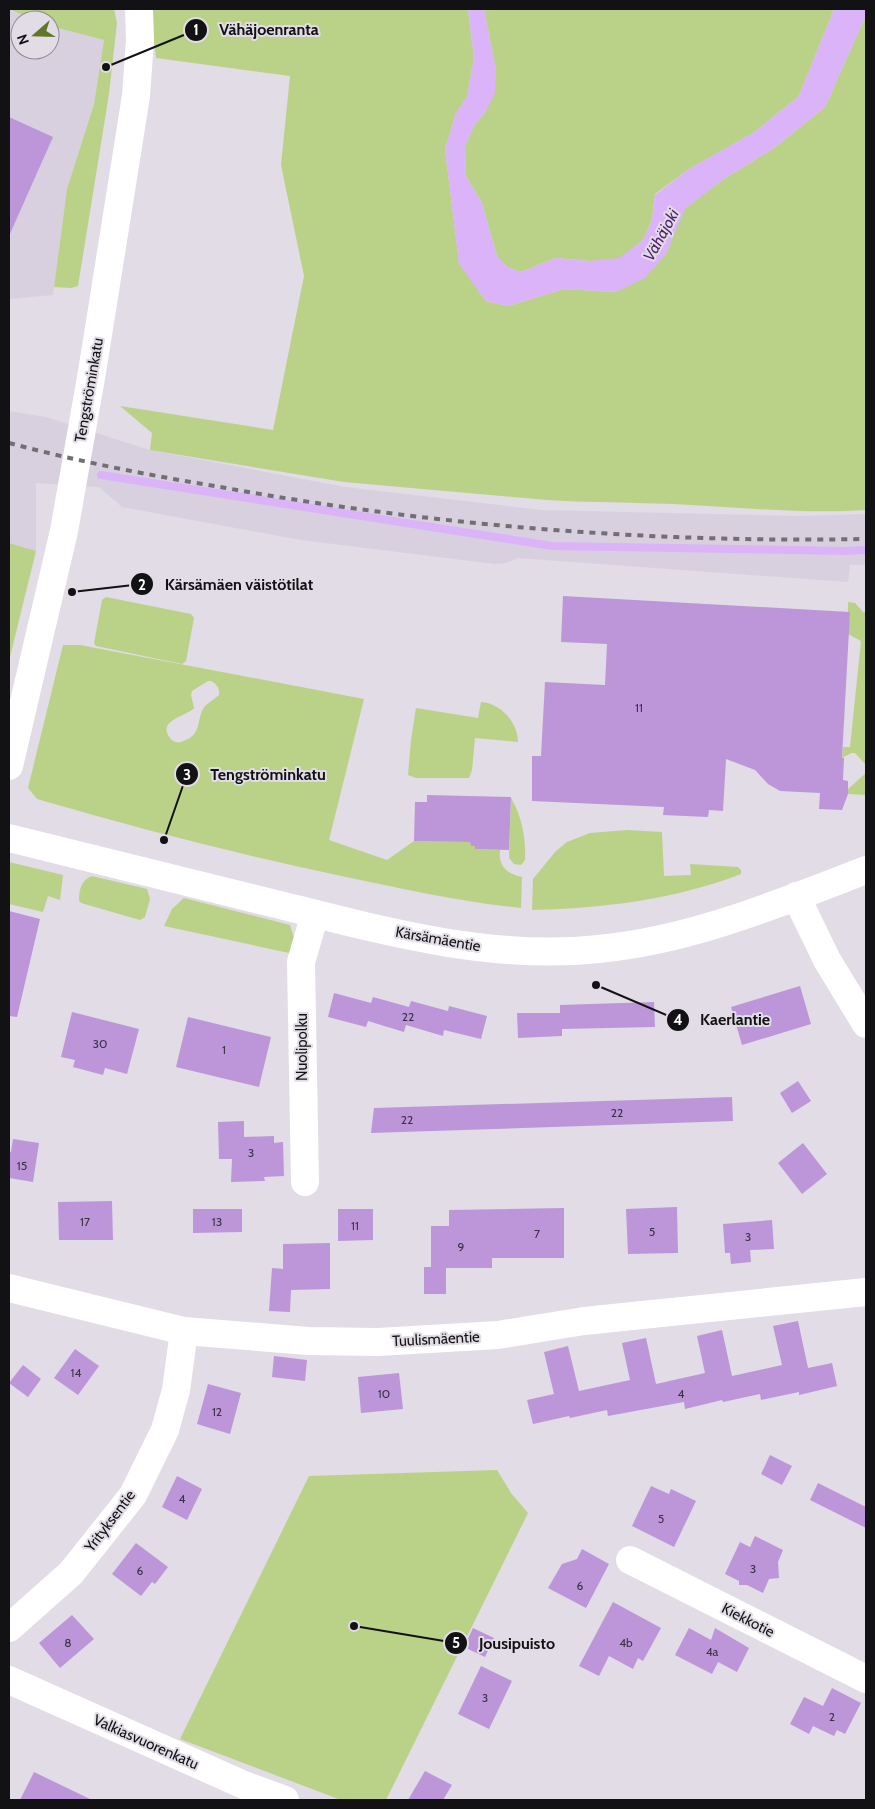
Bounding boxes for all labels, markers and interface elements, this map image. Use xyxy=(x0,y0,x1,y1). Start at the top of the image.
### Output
north arrow xyxy=(10,10,60,60)
callout: Vähäjoenranta xyxy=(184,14,328,45)
text: Vähäjoenranta xyxy=(219,20,319,39)
text: 1 xyxy=(193,21,199,39)
text: N xyxy=(13,32,33,47)
water label: Vähäjoki xyxy=(639,205,683,264)
street label: Tengströminkatu xyxy=(71,336,107,444)
callout: Kärsämäen väistötilat xyxy=(129,569,323,600)
text: Kärsämäen väistötilat xyxy=(165,575,314,594)
text: 2 xyxy=(138,576,146,594)
house number: 11 xyxy=(635,700,643,715)
callout: Tengströminkatu xyxy=(175,759,335,790)
text: Tengströminkatu xyxy=(210,765,326,784)
text: 3 xyxy=(183,766,191,784)
street label: Kärsämäentie xyxy=(394,923,482,955)
callout: Kaerlantie xyxy=(665,1004,780,1035)
house number: 22 xyxy=(402,1009,414,1024)
text: Kaerlantie xyxy=(700,1010,770,1029)
text: 4 xyxy=(673,1011,683,1029)
street label: Nuolipolku xyxy=(293,1013,311,1081)
house number: 30 xyxy=(93,1036,107,1051)
house number: 1 xyxy=(222,1042,226,1057)
house number: 22 xyxy=(611,1105,623,1120)
house number: 22 xyxy=(401,1112,413,1127)
house number: 3 xyxy=(248,1145,254,1160)
house number: 15 xyxy=(17,1158,27,1173)
house number: 17 xyxy=(80,1214,90,1229)
house number: 13 xyxy=(212,1214,222,1229)
house number: 11 xyxy=(351,1218,359,1233)
house number: 5 xyxy=(649,1224,655,1239)
house number: 7 xyxy=(534,1226,540,1241)
house number: 3 xyxy=(745,1229,751,1244)
house number: 9 xyxy=(458,1239,465,1254)
street label: Tuulismäentie xyxy=(392,1328,481,1350)
house number: 14 xyxy=(71,1365,81,1380)
house number: 10 xyxy=(378,1386,390,1401)
house number: 4 xyxy=(678,1386,685,1401)
house number: 12 xyxy=(212,1404,222,1419)
street label: Yrityksentie xyxy=(80,1486,139,1556)
house number: 4 xyxy=(179,1491,186,1506)
house number: 5 xyxy=(658,1511,664,1526)
house number: 3 xyxy=(750,1561,756,1576)
house number: 6 xyxy=(137,1563,144,1578)
house number: 6 xyxy=(577,1578,584,1593)
street label: Kiekkotie xyxy=(719,1599,778,1641)
callout: Jousipuisto xyxy=(444,1627,565,1658)
text: 5 xyxy=(452,1634,460,1652)
text: Jousipuisto xyxy=(478,1634,555,1653)
house number: 8 xyxy=(64,1635,72,1650)
house number: 4b xyxy=(619,1635,633,1650)
house number: 4a xyxy=(706,1644,719,1659)
house number: 3 xyxy=(482,1690,488,1705)
house number: 2 xyxy=(829,1709,835,1724)
street label: Valkiasvuorenkatu xyxy=(91,1711,201,1773)

